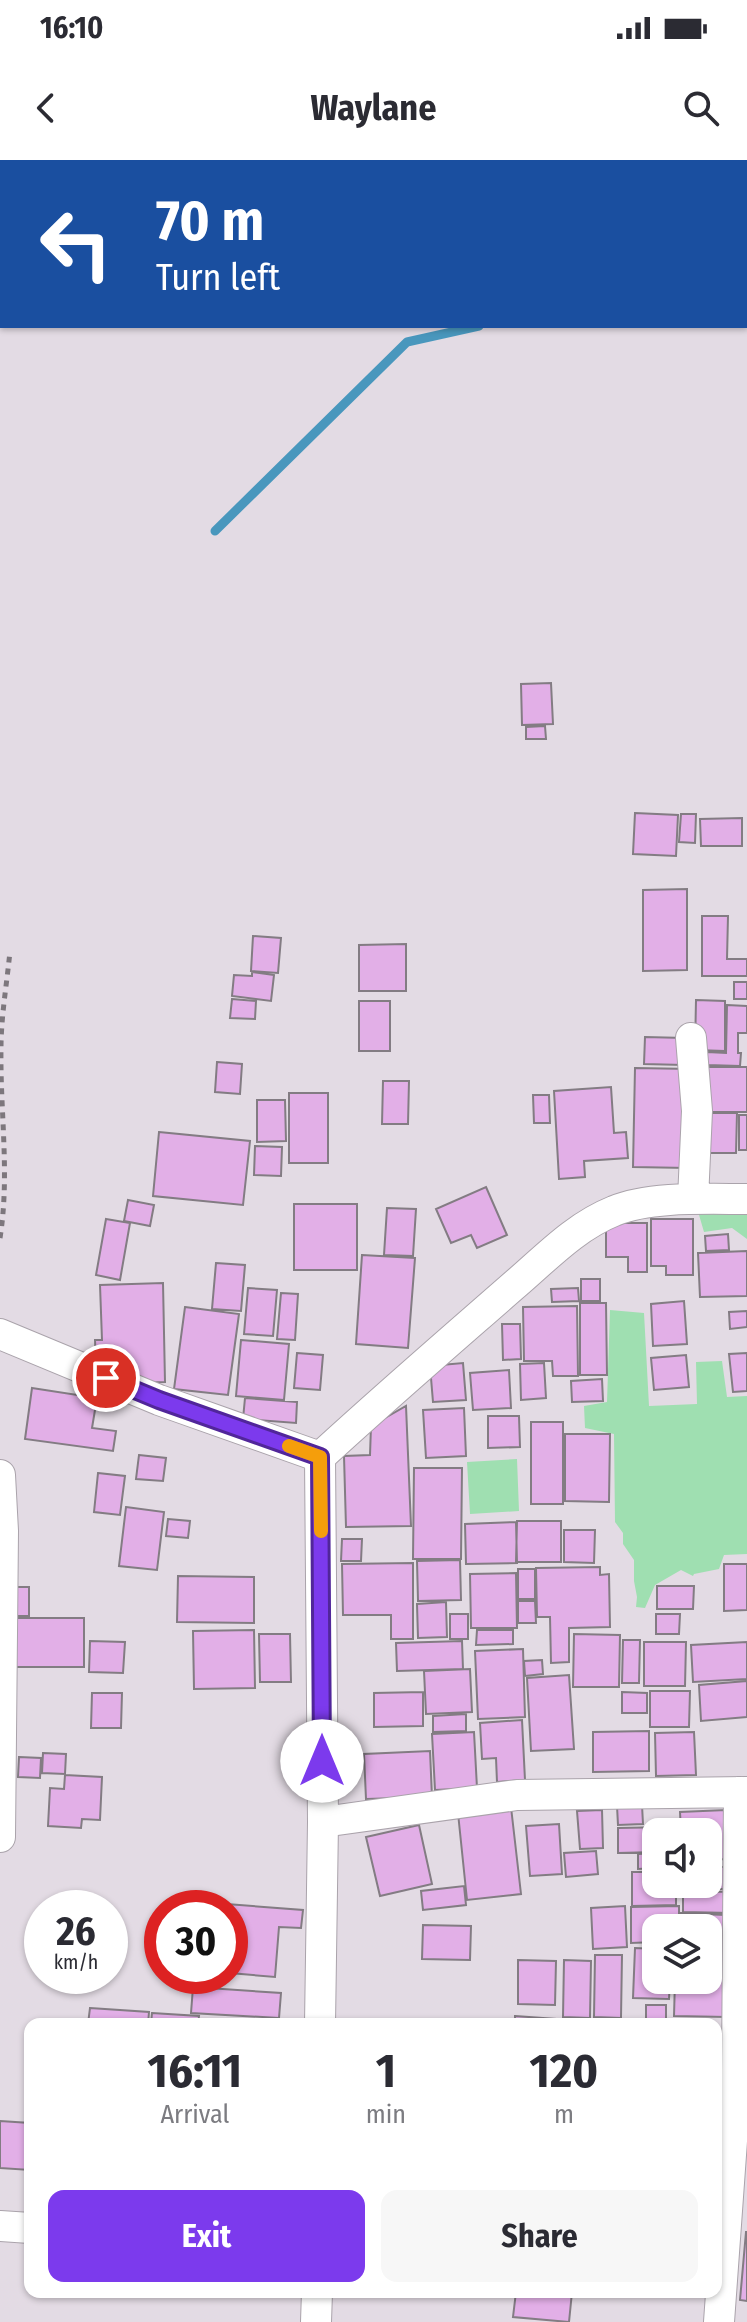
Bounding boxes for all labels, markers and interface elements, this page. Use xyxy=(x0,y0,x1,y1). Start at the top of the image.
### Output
text: 16:10 xyxy=(40,10,103,46)
icon: back xyxy=(24,86,68,130)
text: Waylane xyxy=(311,86,436,130)
icon: search xyxy=(679,86,723,130)
text: 70 m xyxy=(156,188,264,255)
icon: left xyxy=(24,192,128,296)
text: Turn left xyxy=(156,256,280,300)
pin xyxy=(72,1344,140,1412)
icon: arrive xyxy=(84,1356,128,1400)
position arrow xyxy=(280,1719,364,1803)
map controls xyxy=(642,1818,722,1994)
button: sound xyxy=(642,1818,722,1898)
speed limit sign: 30 xyxy=(144,1890,248,1994)
text: 26 xyxy=(56,1908,96,1956)
button: layers xyxy=(642,1914,722,1994)
text: km/h xyxy=(54,1950,98,1974)
text: 16:11 xyxy=(148,2042,242,2100)
text: 1 xyxy=(376,2042,396,2100)
text: 120 xyxy=(530,2042,598,2100)
text: Arrival xyxy=(160,2099,229,2130)
text: min xyxy=(366,2099,406,2130)
text: m xyxy=(554,2099,574,2130)
button: Exit xyxy=(48,2190,365,2282)
button: Share xyxy=(381,2190,698,2282)

